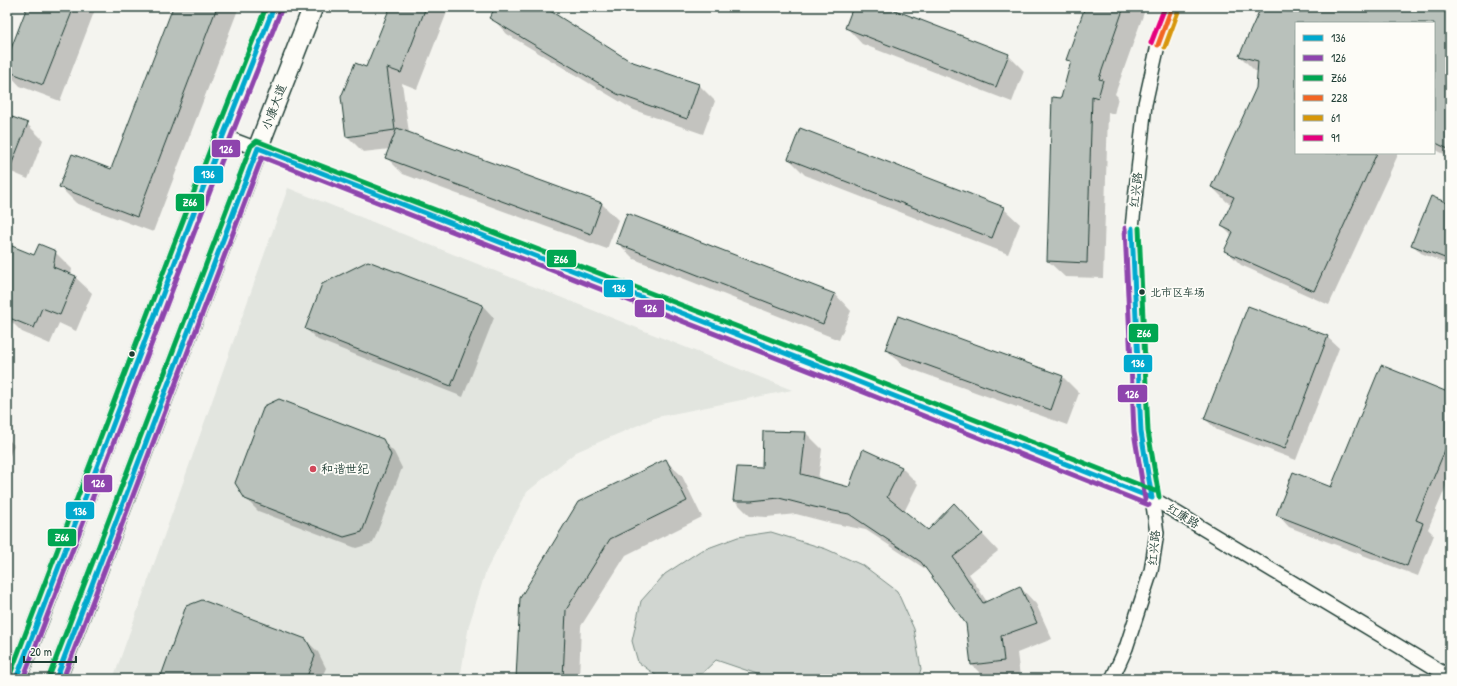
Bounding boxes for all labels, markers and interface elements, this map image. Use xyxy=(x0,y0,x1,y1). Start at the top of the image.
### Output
legend xyxy=(1295,22,1435,154)
text: 136 xyxy=(1331,29,1346,46)
text: 126 xyxy=(1331,49,1346,66)
text: Z66 xyxy=(1331,69,1347,86)
street label: 小康大道 xyxy=(257,81,290,132)
text: 228 xyxy=(1331,89,1347,106)
text: 61 xyxy=(1331,109,1340,126)
text: 91 xyxy=(1331,129,1340,146)
line badge: 126 xyxy=(211,139,241,158)
text: 126 xyxy=(219,142,233,156)
line badge: 136 xyxy=(193,165,224,184)
text: 136 xyxy=(201,167,215,181)
street label: 红兴路 xyxy=(1125,171,1146,209)
line badge: Z66 xyxy=(175,193,205,212)
text: Z66 xyxy=(183,195,198,209)
line badge: Z66 xyxy=(546,249,577,268)
text: Z66 xyxy=(554,252,569,266)
line badge: 136 xyxy=(603,279,634,298)
text: 136 xyxy=(612,281,626,295)
place label: 北市区车场 xyxy=(1150,285,1205,299)
marker: 北市区车场 xyxy=(1137,287,1147,297)
line badge: 126 xyxy=(634,299,665,318)
text: 126 xyxy=(643,301,657,315)
line badge: Z66 xyxy=(1128,323,1159,343)
text: Z66 xyxy=(1137,326,1152,340)
unlabelled marker xyxy=(127,349,137,359)
line badge: 136 xyxy=(1123,354,1153,373)
text: 136 xyxy=(1131,356,1145,370)
line badge: 126 xyxy=(1117,384,1148,403)
text: 126 xyxy=(1125,387,1139,401)
place label: 和谐世纪 xyxy=(321,460,369,477)
marker: 和谐世纪 xyxy=(308,464,318,474)
line badge: 126 xyxy=(83,474,113,493)
text: 126 xyxy=(91,476,105,490)
street label: 红康路 xyxy=(1163,499,1203,532)
line badge: 136 xyxy=(65,501,95,520)
text: 136 xyxy=(73,504,87,518)
line badge: Z66 xyxy=(47,528,77,547)
street label: 红兴路 xyxy=(1143,529,1164,567)
text: Z66 xyxy=(55,530,70,544)
scale bar xyxy=(24,638,76,664)
text: 20 m xyxy=(30,643,52,660)

